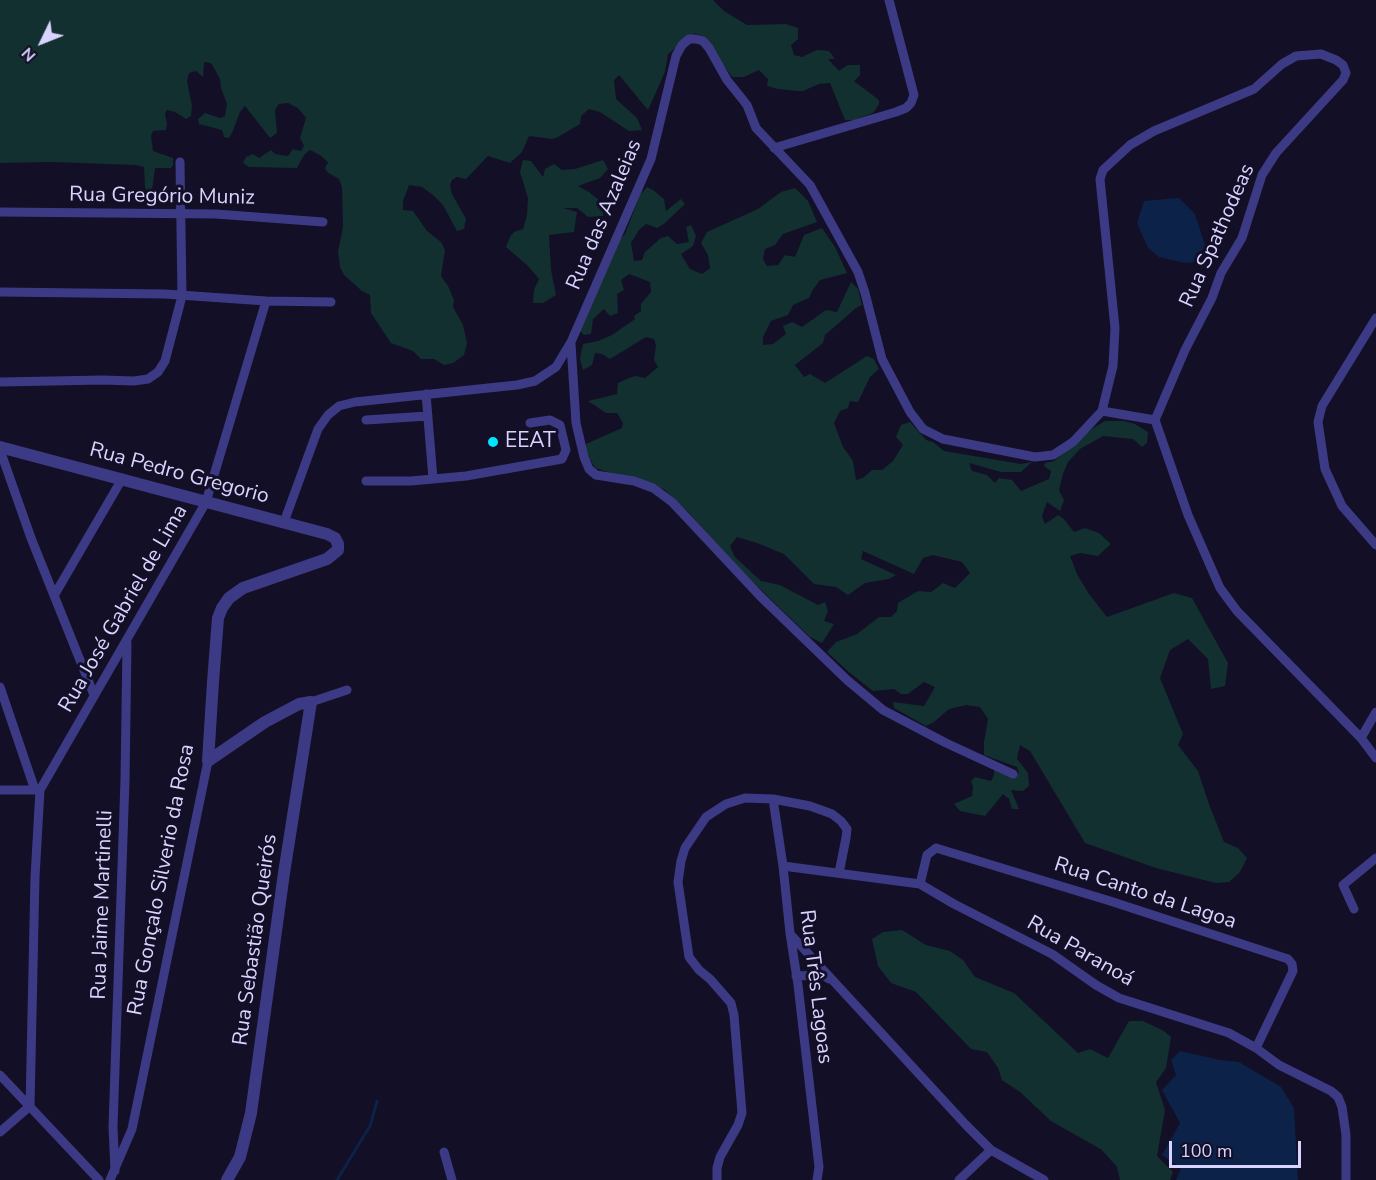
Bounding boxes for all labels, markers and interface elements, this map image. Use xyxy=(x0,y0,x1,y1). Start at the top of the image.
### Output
north arrow xyxy=(12,12,72,72)
text: N xyxy=(17,42,41,66)
street label: Rua das Azaleias xyxy=(562,136,648,294)
street label: Rua Spathodeas xyxy=(1175,160,1261,312)
street label: Rua Gregório Muniz xyxy=(69,183,255,211)
place label: EEAT xyxy=(505,429,556,455)
marker: EEAT xyxy=(486,435,500,449)
street label: Rua Pedro Gregorio xyxy=(86,438,272,510)
street label: Rua José Gabriel de Lima xyxy=(54,501,194,717)
street label: Rua Gonçalo Silverio da Rosa xyxy=(123,742,201,1018)
street label: Rua Jaime Martinelli xyxy=(87,810,119,1000)
street label: Rua Sebastião Queirós xyxy=(229,833,283,1047)
street label: Rua Canto da Lagoa xyxy=(1051,853,1239,935)
street label: Rua Três Lagoas xyxy=(793,908,837,1066)
street label: Rua Paranoá xyxy=(1022,911,1138,993)
scale bar xyxy=(1172,1129,1304,1167)
text: 100 m xyxy=(1180,1139,1232,1163)

